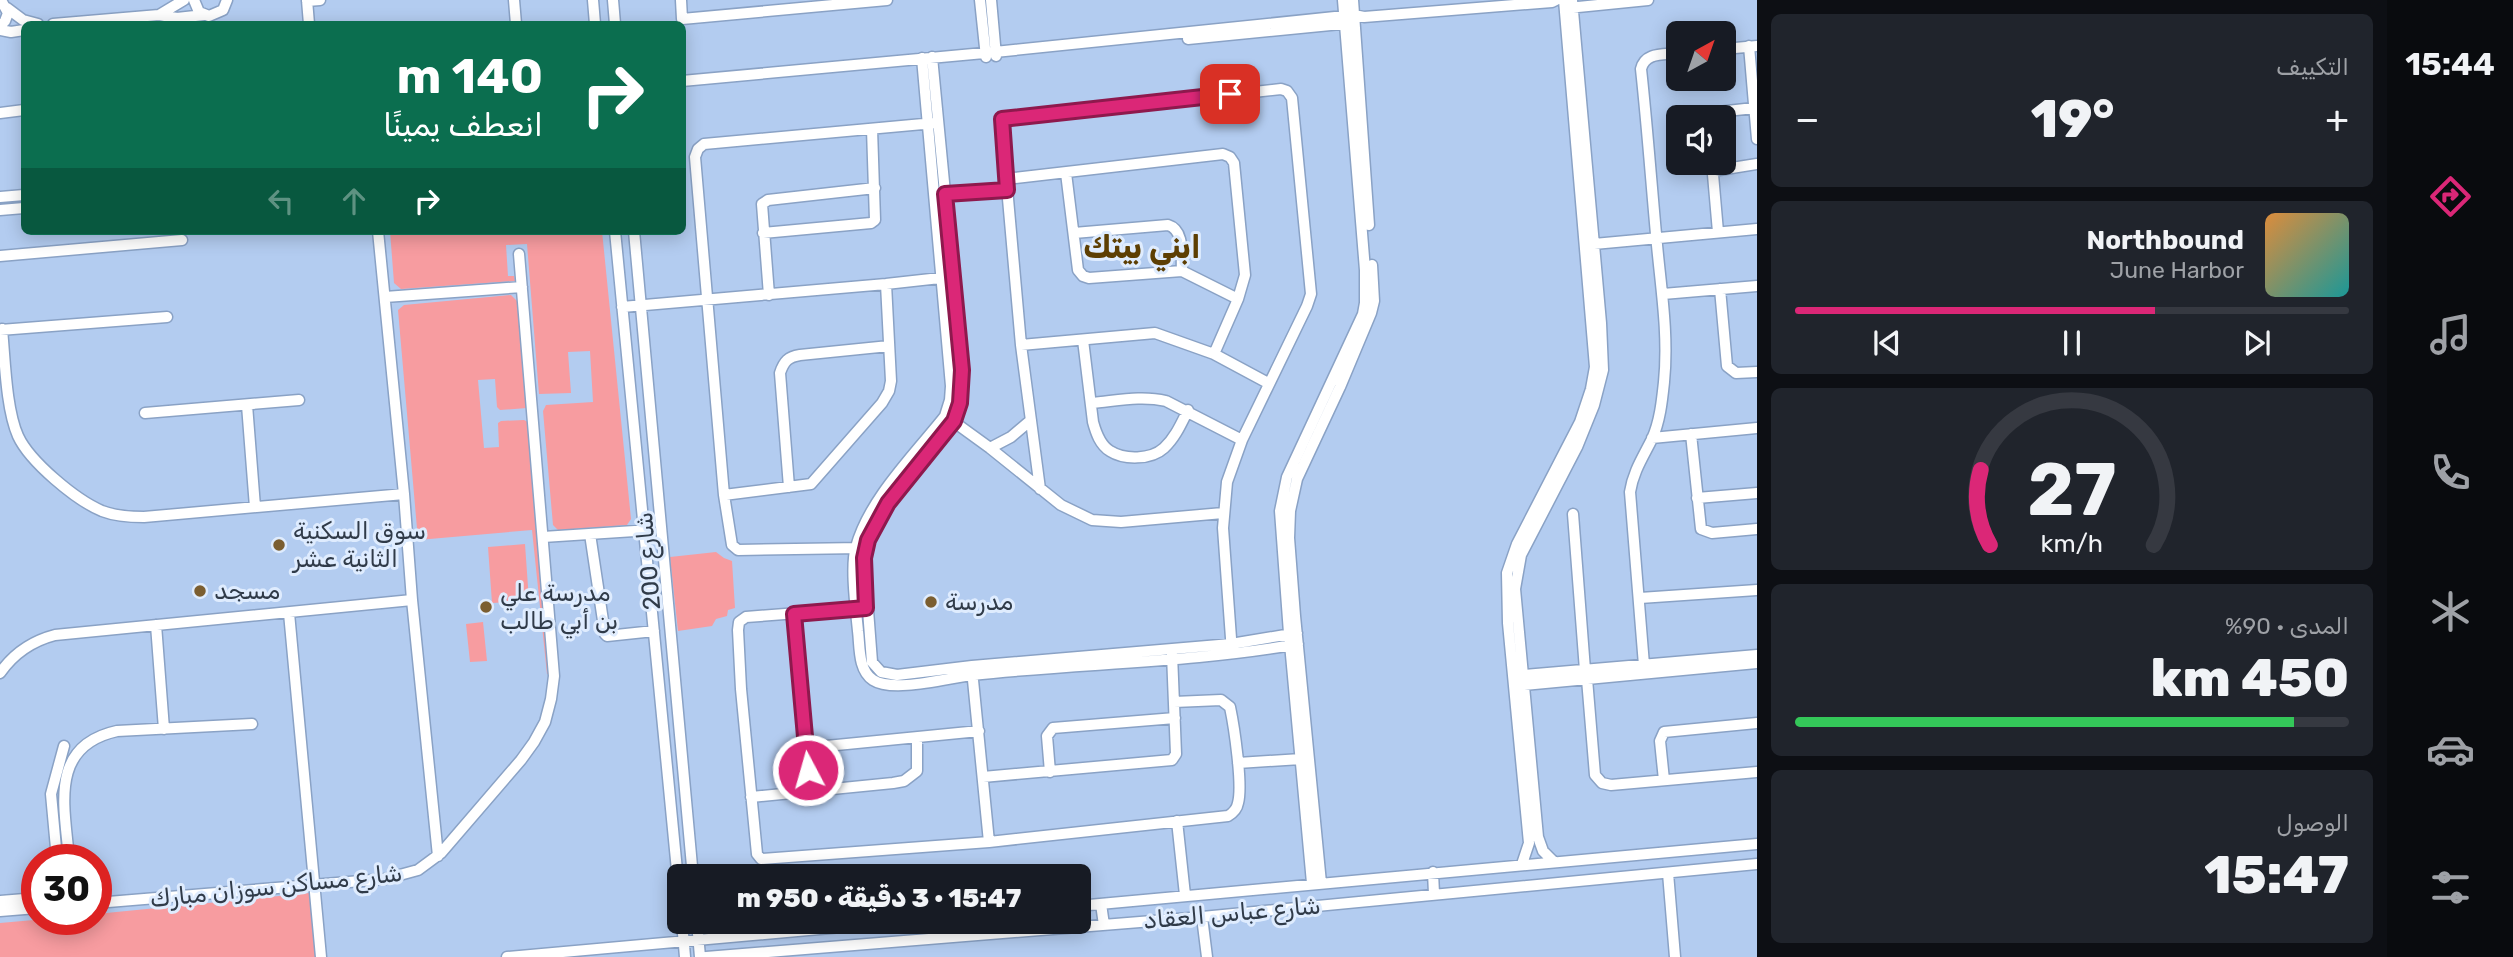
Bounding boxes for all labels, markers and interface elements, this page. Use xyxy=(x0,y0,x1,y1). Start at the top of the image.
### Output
north arrow xyxy=(1666,21,1736,91)
map controls xyxy=(1666,21,1736,175)
text: 15:44 xyxy=(2405,45,2495,83)
text: 140 m xyxy=(397,47,543,105)
icon: right xyxy=(567,49,658,140)
text: التكييف xyxy=(2276,53,2349,81)
pin xyxy=(1200,64,1260,124)
icon: arrive xyxy=(1211,75,1249,113)
text: 19° xyxy=(2031,88,2114,150)
text: − xyxy=(1795,96,1820,142)
text: + xyxy=(2325,96,2349,142)
button: sound xyxy=(1666,105,1736,175)
text: انعطف يمينًا xyxy=(383,106,543,144)
icon: directions xyxy=(2426,172,2475,221)
icon: left xyxy=(262,182,300,220)
icon: ahead xyxy=(335,182,373,220)
icon: right xyxy=(408,182,446,220)
text: Northbound xyxy=(2086,225,2244,256)
district label: ابني بيتك xyxy=(1083,228,1201,272)
text: June Harbor xyxy=(2110,256,2244,284)
icon: music xyxy=(2426,310,2475,359)
icon: previous xyxy=(1868,324,1906,362)
icon: pause xyxy=(2053,324,2091,362)
icon: next xyxy=(2238,324,2276,362)
text: 27 xyxy=(2027,447,2117,533)
icon: phone xyxy=(2426,448,2475,497)
street label: شارع 200 xyxy=(630,511,668,611)
place label: سوق السكنية الثانية عشر xyxy=(291,517,426,573)
text: km/h xyxy=(2041,528,2103,557)
marker: سوق السكنية الثانية عشر xyxy=(271,537,287,553)
place label: مسجد xyxy=(214,577,280,605)
place label: مدرسة علي بن أبي طالب xyxy=(500,579,618,639)
marker: مسجد xyxy=(192,583,208,599)
icon: climate xyxy=(2426,587,2475,636)
place label: مدرسة xyxy=(945,588,1013,616)
marker: مدرسة xyxy=(923,594,939,610)
marker: مدرسة علي بن أبي طالب xyxy=(478,599,494,615)
text: المدى · 90% xyxy=(2225,612,2349,640)
text: 450 km xyxy=(2151,647,2349,709)
icon: car xyxy=(2426,725,2475,774)
position arrow xyxy=(771,733,845,807)
text: الوصول xyxy=(2277,809,2349,837)
speed limit sign: 30 xyxy=(21,844,112,935)
text: 15:47 xyxy=(2204,844,2349,906)
street label: شارع مساكن سوزان مبارك xyxy=(148,859,404,915)
icon: filters xyxy=(2426,863,2475,912)
text: 15:47 · 3 دقيقة · 950 m xyxy=(737,883,1021,914)
street label: شارع عباس العقاد xyxy=(1142,891,1322,937)

